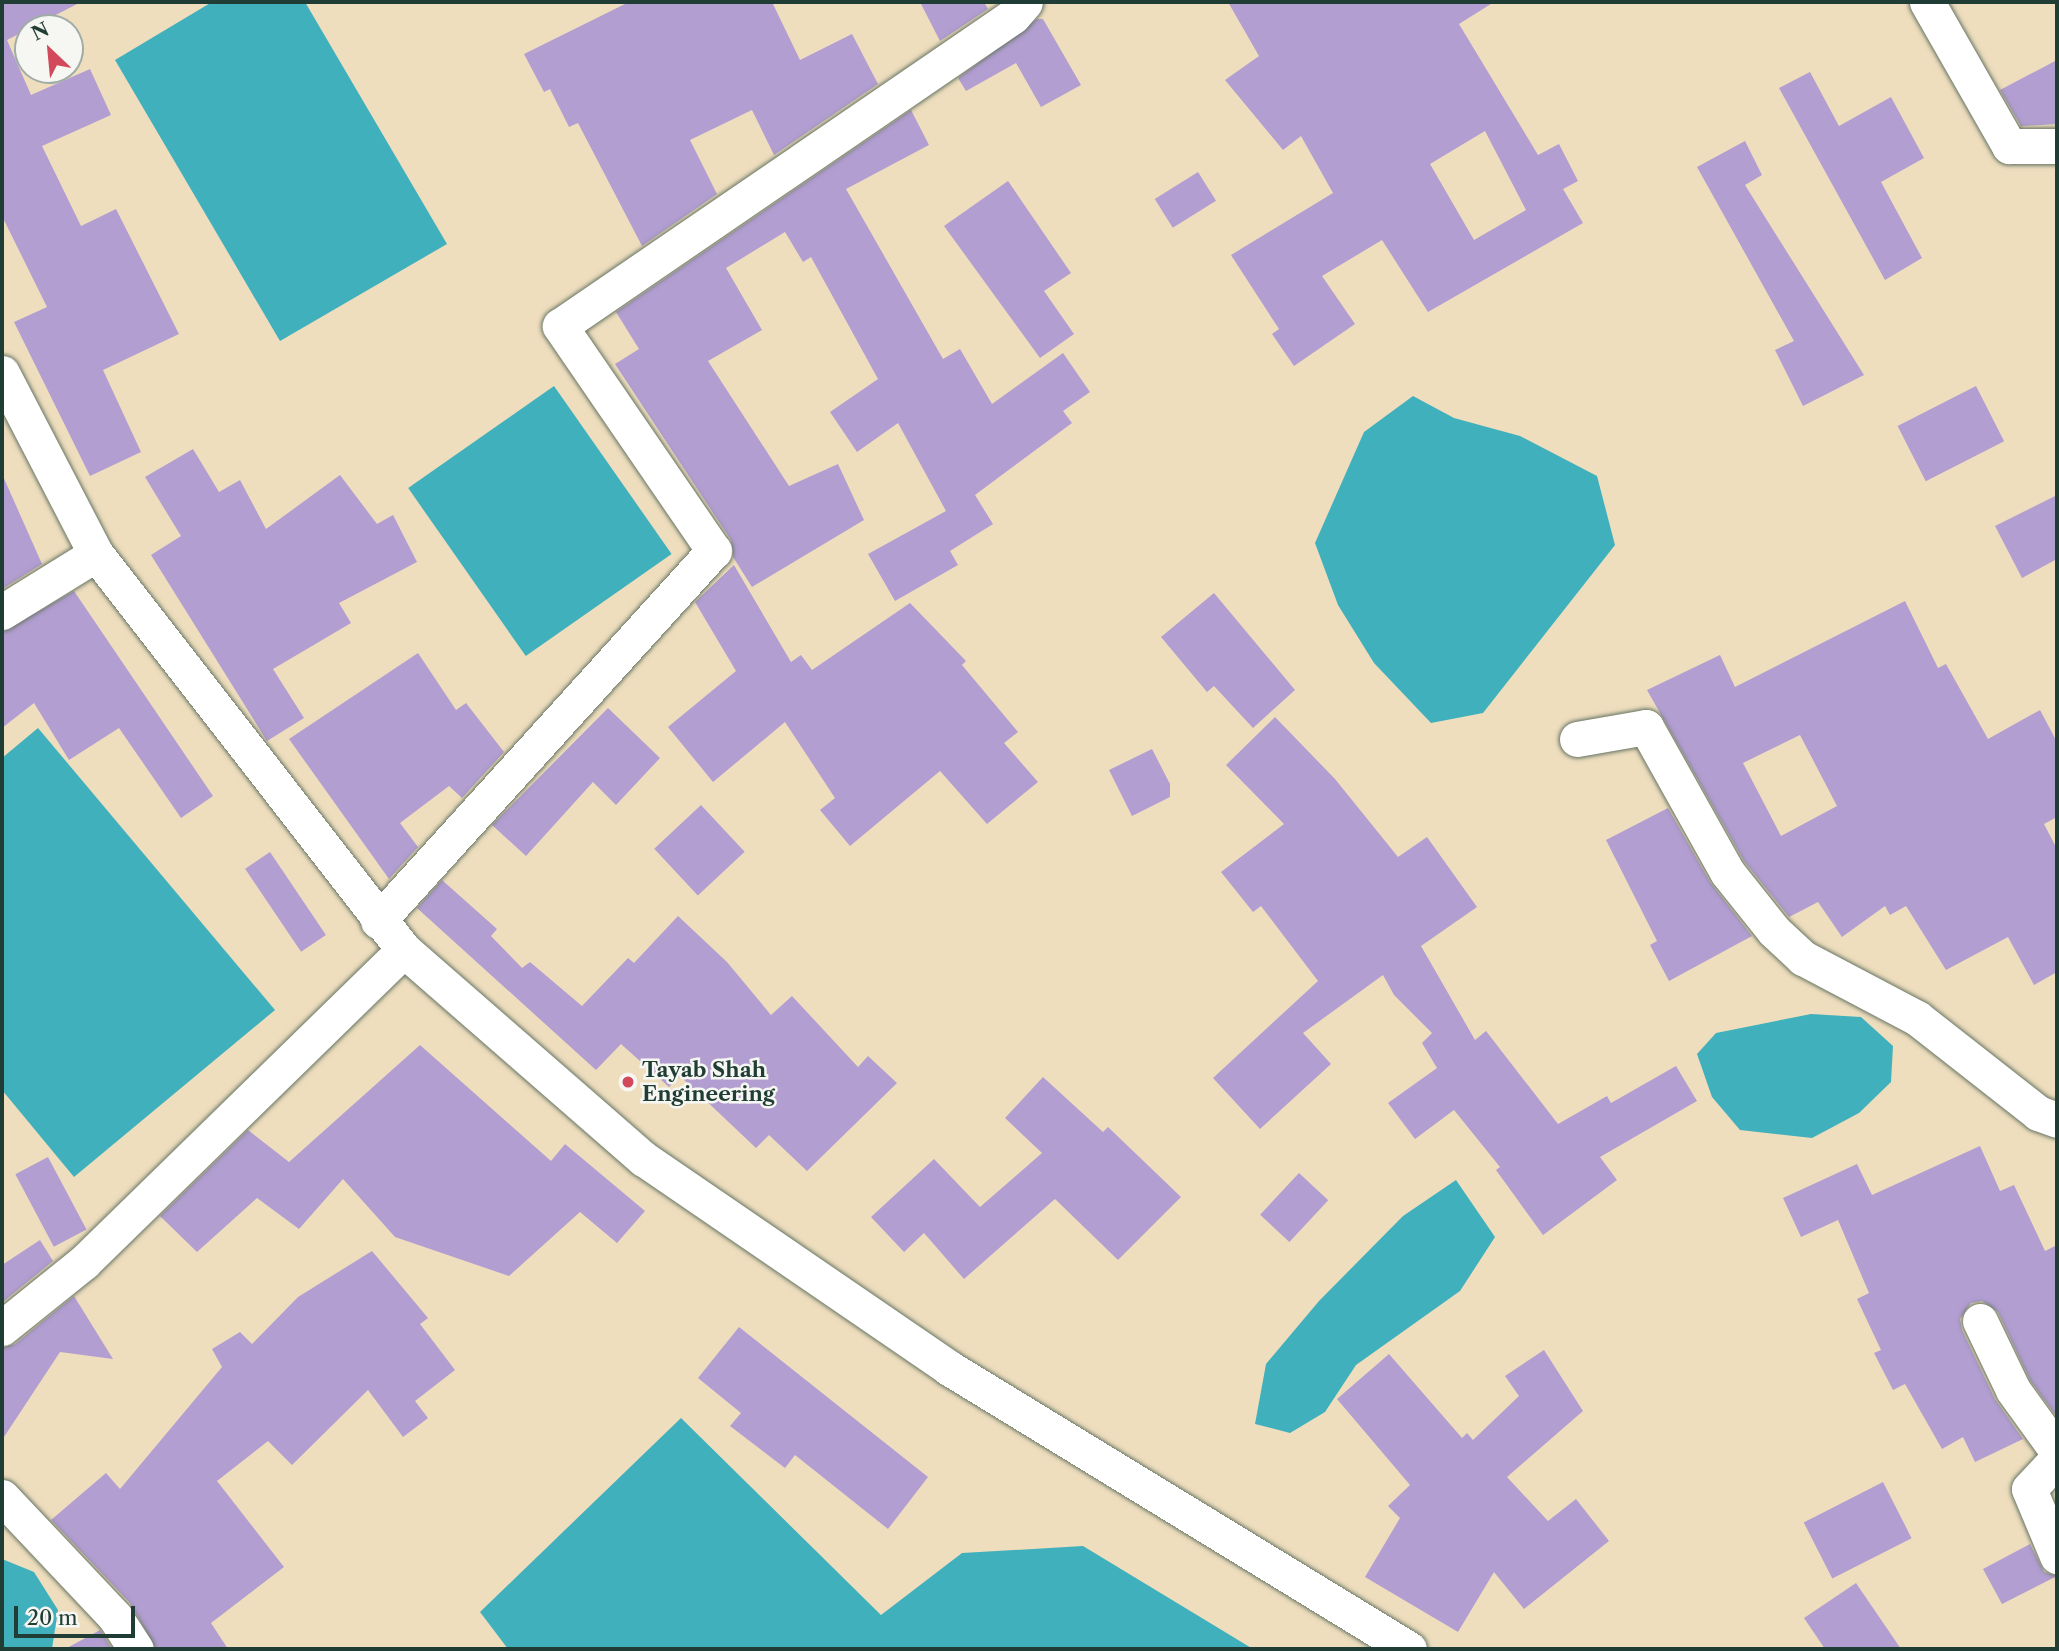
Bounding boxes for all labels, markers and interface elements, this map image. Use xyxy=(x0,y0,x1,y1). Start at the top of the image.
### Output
north arrow xyxy=(14,14,84,84)
text: N xyxy=(28,18,53,45)
place label: Tayab Shah Engineering xyxy=(642,1057,775,1107)
marker: Tayab Shah Engineering xyxy=(620,1074,636,1090)
scale bar xyxy=(18,1592,138,1636)
text: 20 m xyxy=(27,1605,78,1630)

